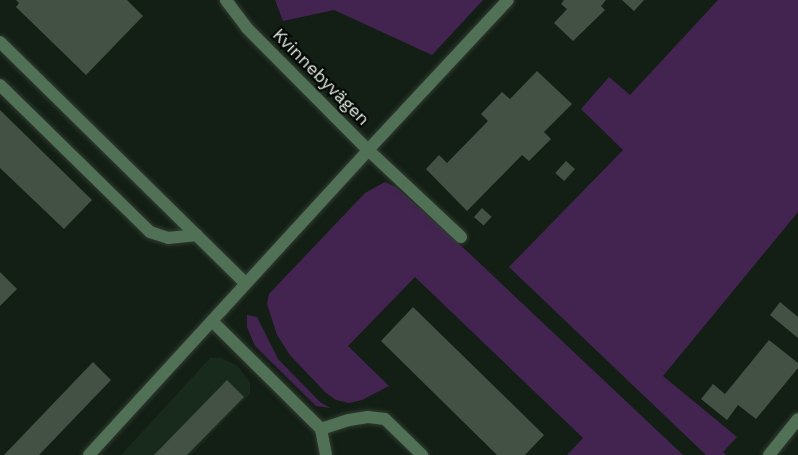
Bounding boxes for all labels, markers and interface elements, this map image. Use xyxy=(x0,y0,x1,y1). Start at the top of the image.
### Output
street label: Kvinnebyvägen xyxy=(268,24,374,130)

